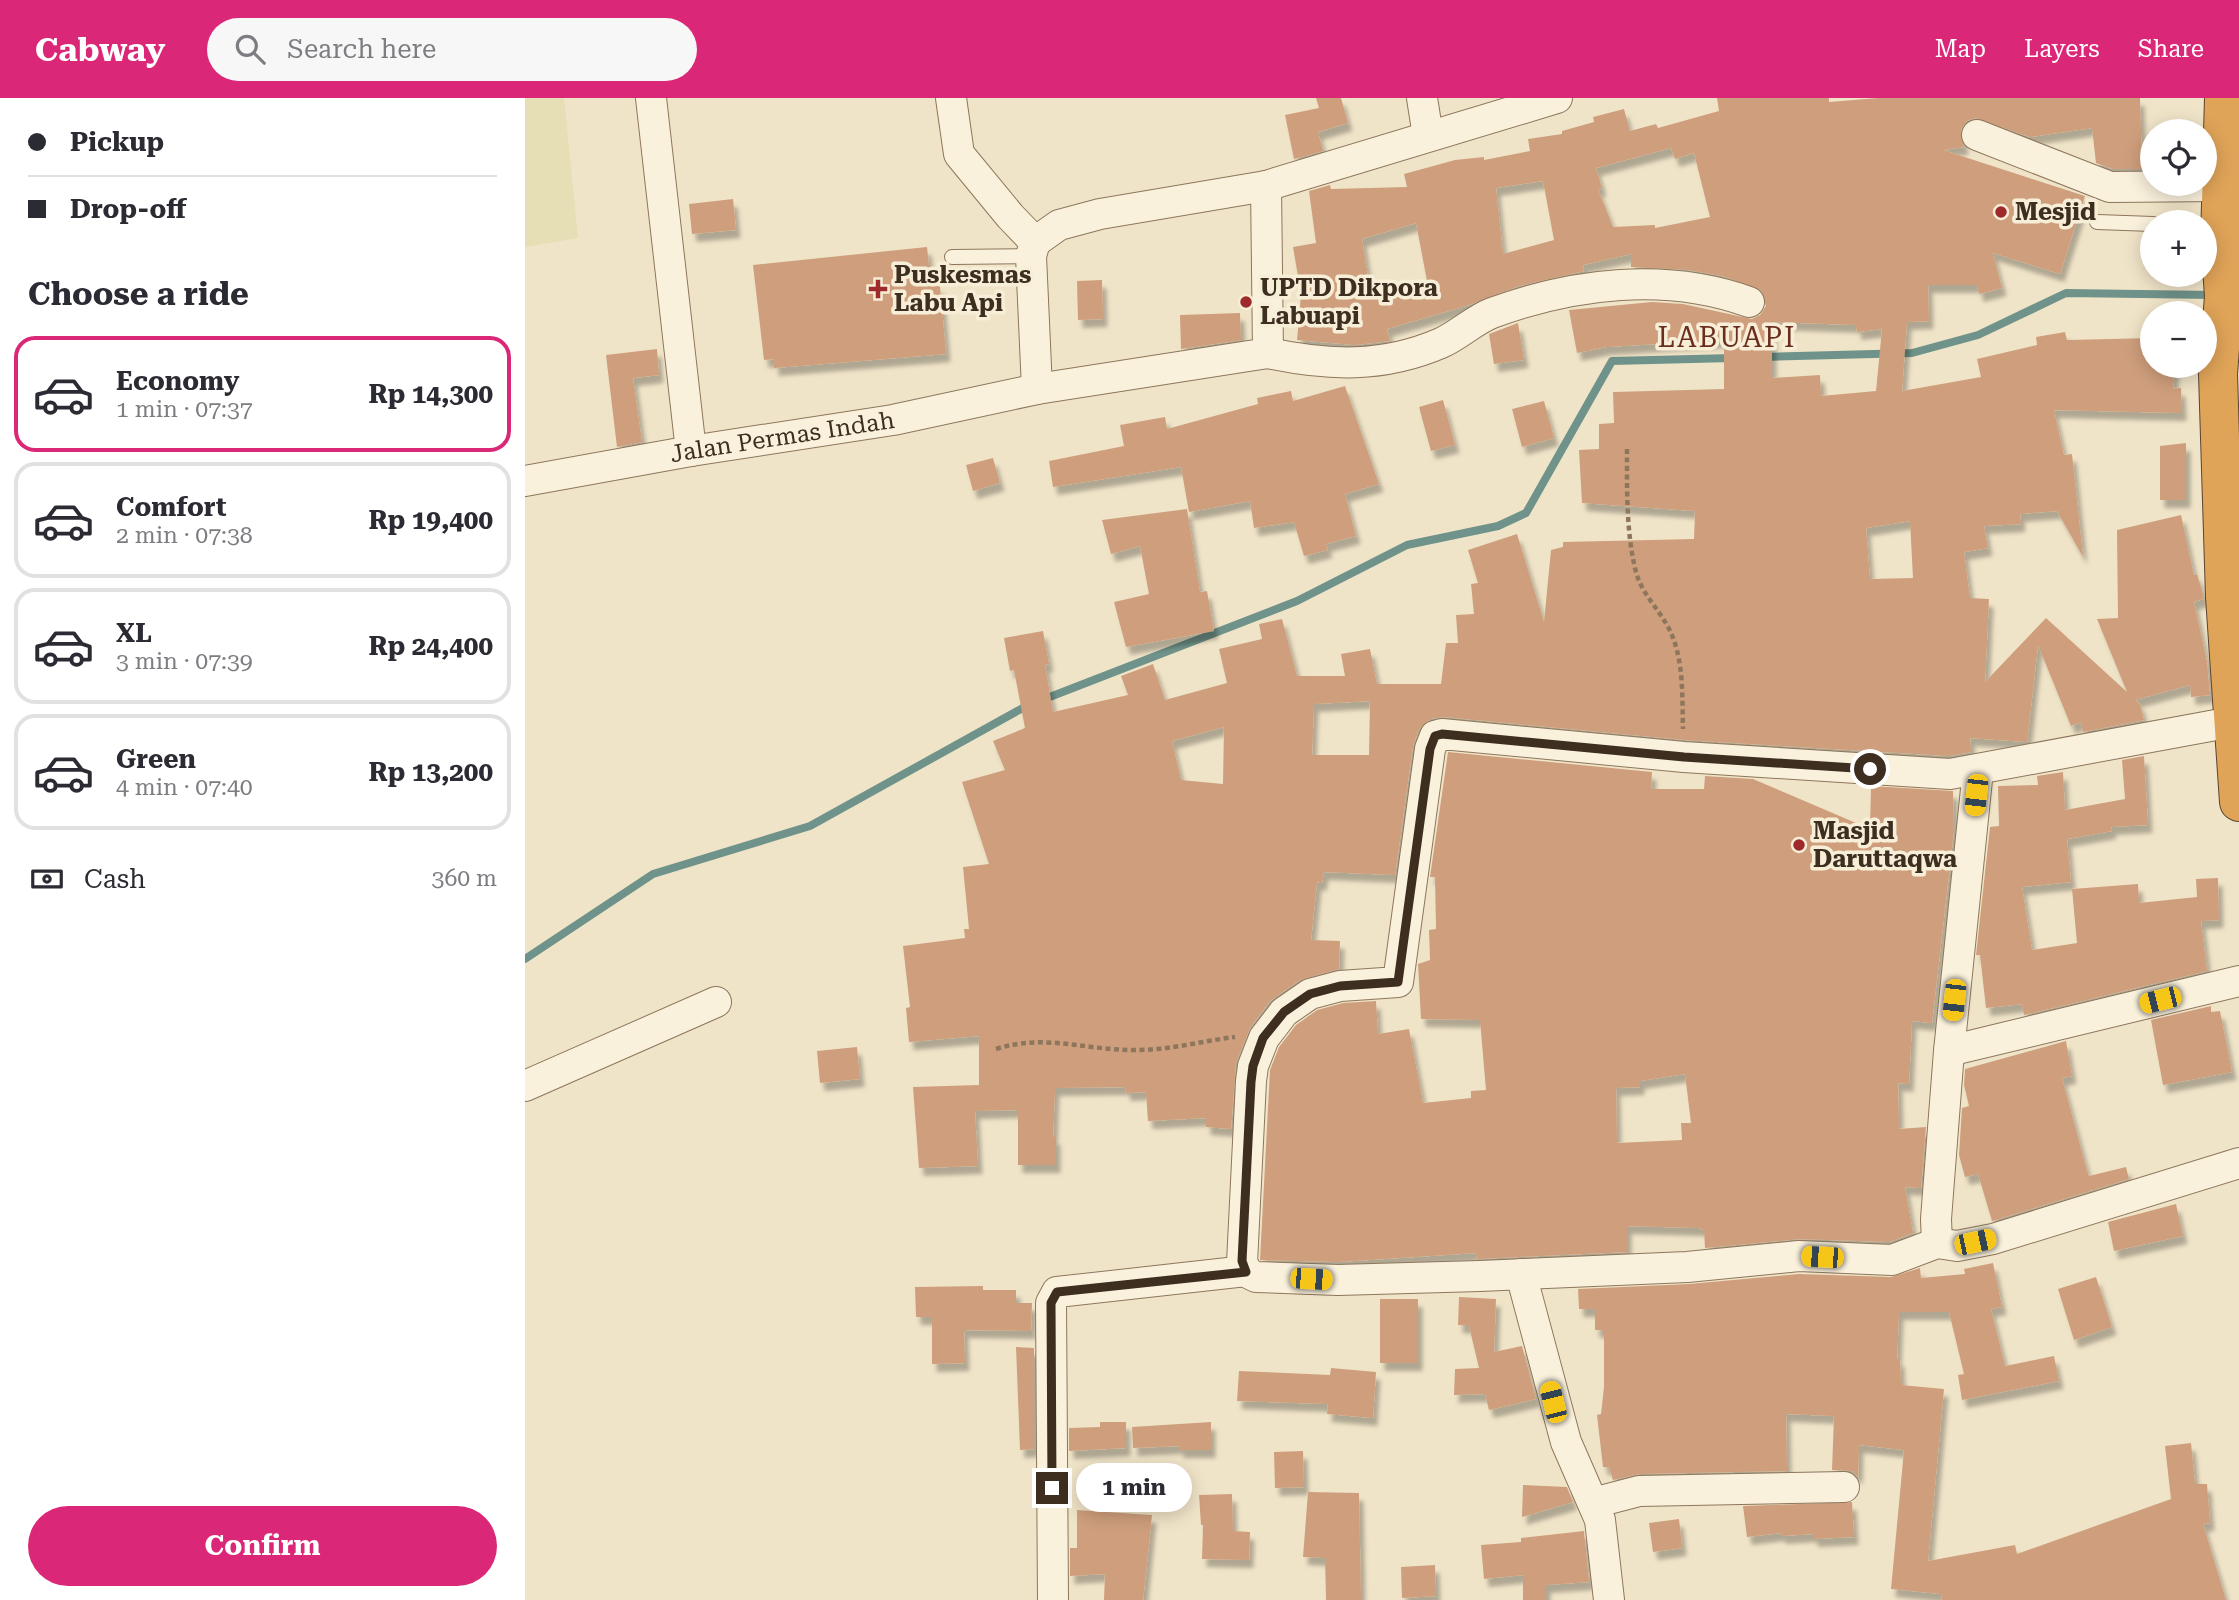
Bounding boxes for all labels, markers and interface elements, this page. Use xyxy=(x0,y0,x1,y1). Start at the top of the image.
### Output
search box xyxy=(207,18,697,81)
text: Cabway xyxy=(35,30,165,69)
icon: search xyxy=(231,30,269,68)
text: Search here xyxy=(287,34,436,64)
text: Map xyxy=(1935,35,1986,63)
text: Layers xyxy=(2024,35,2100,63)
text: Share xyxy=(2138,35,2204,63)
map controls xyxy=(2140,119,2217,378)
button: locate xyxy=(2140,119,2217,196)
text: Pickup xyxy=(70,127,164,157)
text: Drop-off xyxy=(70,194,186,224)
place label: Mesjid xyxy=(2015,198,2096,226)
marker: Mesjid xyxy=(1993,204,2009,220)
button: + xyxy=(2140,210,2217,287)
place label: Puskesmas Labu Api xyxy=(894,261,1031,317)
place label: UPTD Dikpora Labuapi xyxy=(1260,274,1438,330)
text: Choose a ride xyxy=(28,275,249,313)
marker: Puskesmas Labu Api xyxy=(868,279,888,299)
marker: UPTD Dikpora Labuapi xyxy=(1238,294,1254,310)
button: − xyxy=(2140,301,2217,378)
district label: LABUAPI xyxy=(1658,321,1796,354)
icon: car xyxy=(32,363,95,426)
text: Economy xyxy=(116,366,239,396)
text: Rp 14,300 xyxy=(368,379,493,409)
text: 1 min · 07:37 xyxy=(116,396,253,423)
street label: Jalan Permas Indah xyxy=(668,406,896,469)
icon: car xyxy=(32,489,95,552)
text: Comfort xyxy=(116,492,226,522)
text: Rp 19,400 xyxy=(368,505,493,535)
text: 2 min · 07:38 xyxy=(116,522,253,549)
icon: car xyxy=(32,615,95,678)
text: XL xyxy=(116,618,152,648)
text: Rp 24,400 xyxy=(368,631,493,661)
text: 3 min · 07:39 xyxy=(116,648,253,675)
icon: car xyxy=(32,741,95,804)
text: Green xyxy=(116,744,196,774)
route start xyxy=(1854,753,1886,785)
text: Rp 13,200 xyxy=(368,757,493,787)
car xyxy=(1964,773,1989,817)
text: 4 min · 07:40 xyxy=(116,774,253,801)
place label: Masjid Daruttaqwa xyxy=(1813,817,1957,873)
marker: Masjid Daruttaqwa xyxy=(1791,837,1807,853)
icon: cash xyxy=(28,860,66,898)
text: Cash xyxy=(84,864,146,894)
text: 360 m xyxy=(432,865,497,892)
car xyxy=(1942,978,1967,1022)
car xyxy=(2138,985,2183,1015)
car xyxy=(1953,1227,1998,1257)
car xyxy=(1801,1245,1844,1269)
car xyxy=(1290,1267,1333,1291)
car xyxy=(1538,1379,1569,1425)
callout: 1 min xyxy=(1077,1464,1192,1512)
route end xyxy=(1036,1472,1068,1504)
text: 1 min xyxy=(1102,1474,1166,1501)
button: Confirm xyxy=(28,1506,497,1586)

